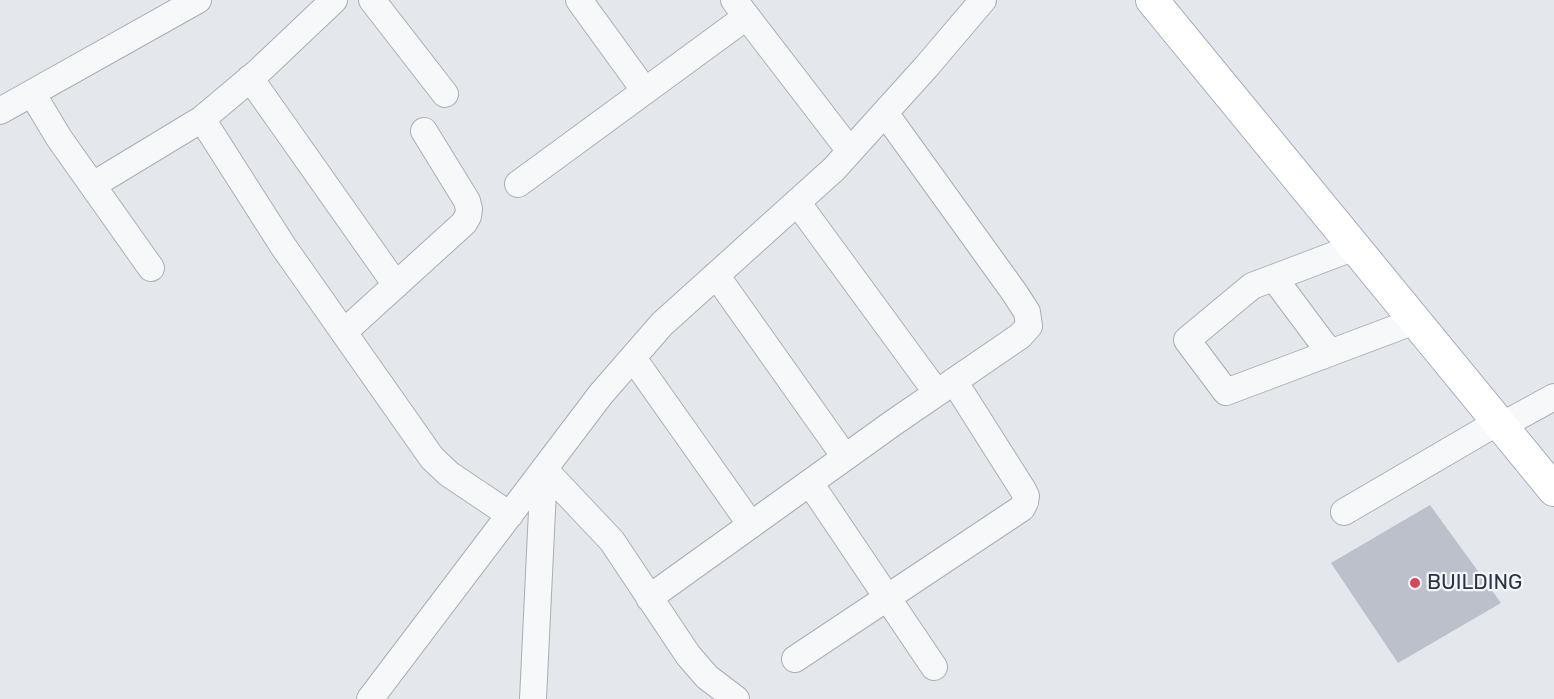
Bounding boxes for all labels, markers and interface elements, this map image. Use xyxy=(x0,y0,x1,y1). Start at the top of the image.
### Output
place label: BUILDING xyxy=(1427,570,1522,596)
marker: BUILDING xyxy=(1408,576,1422,590)

